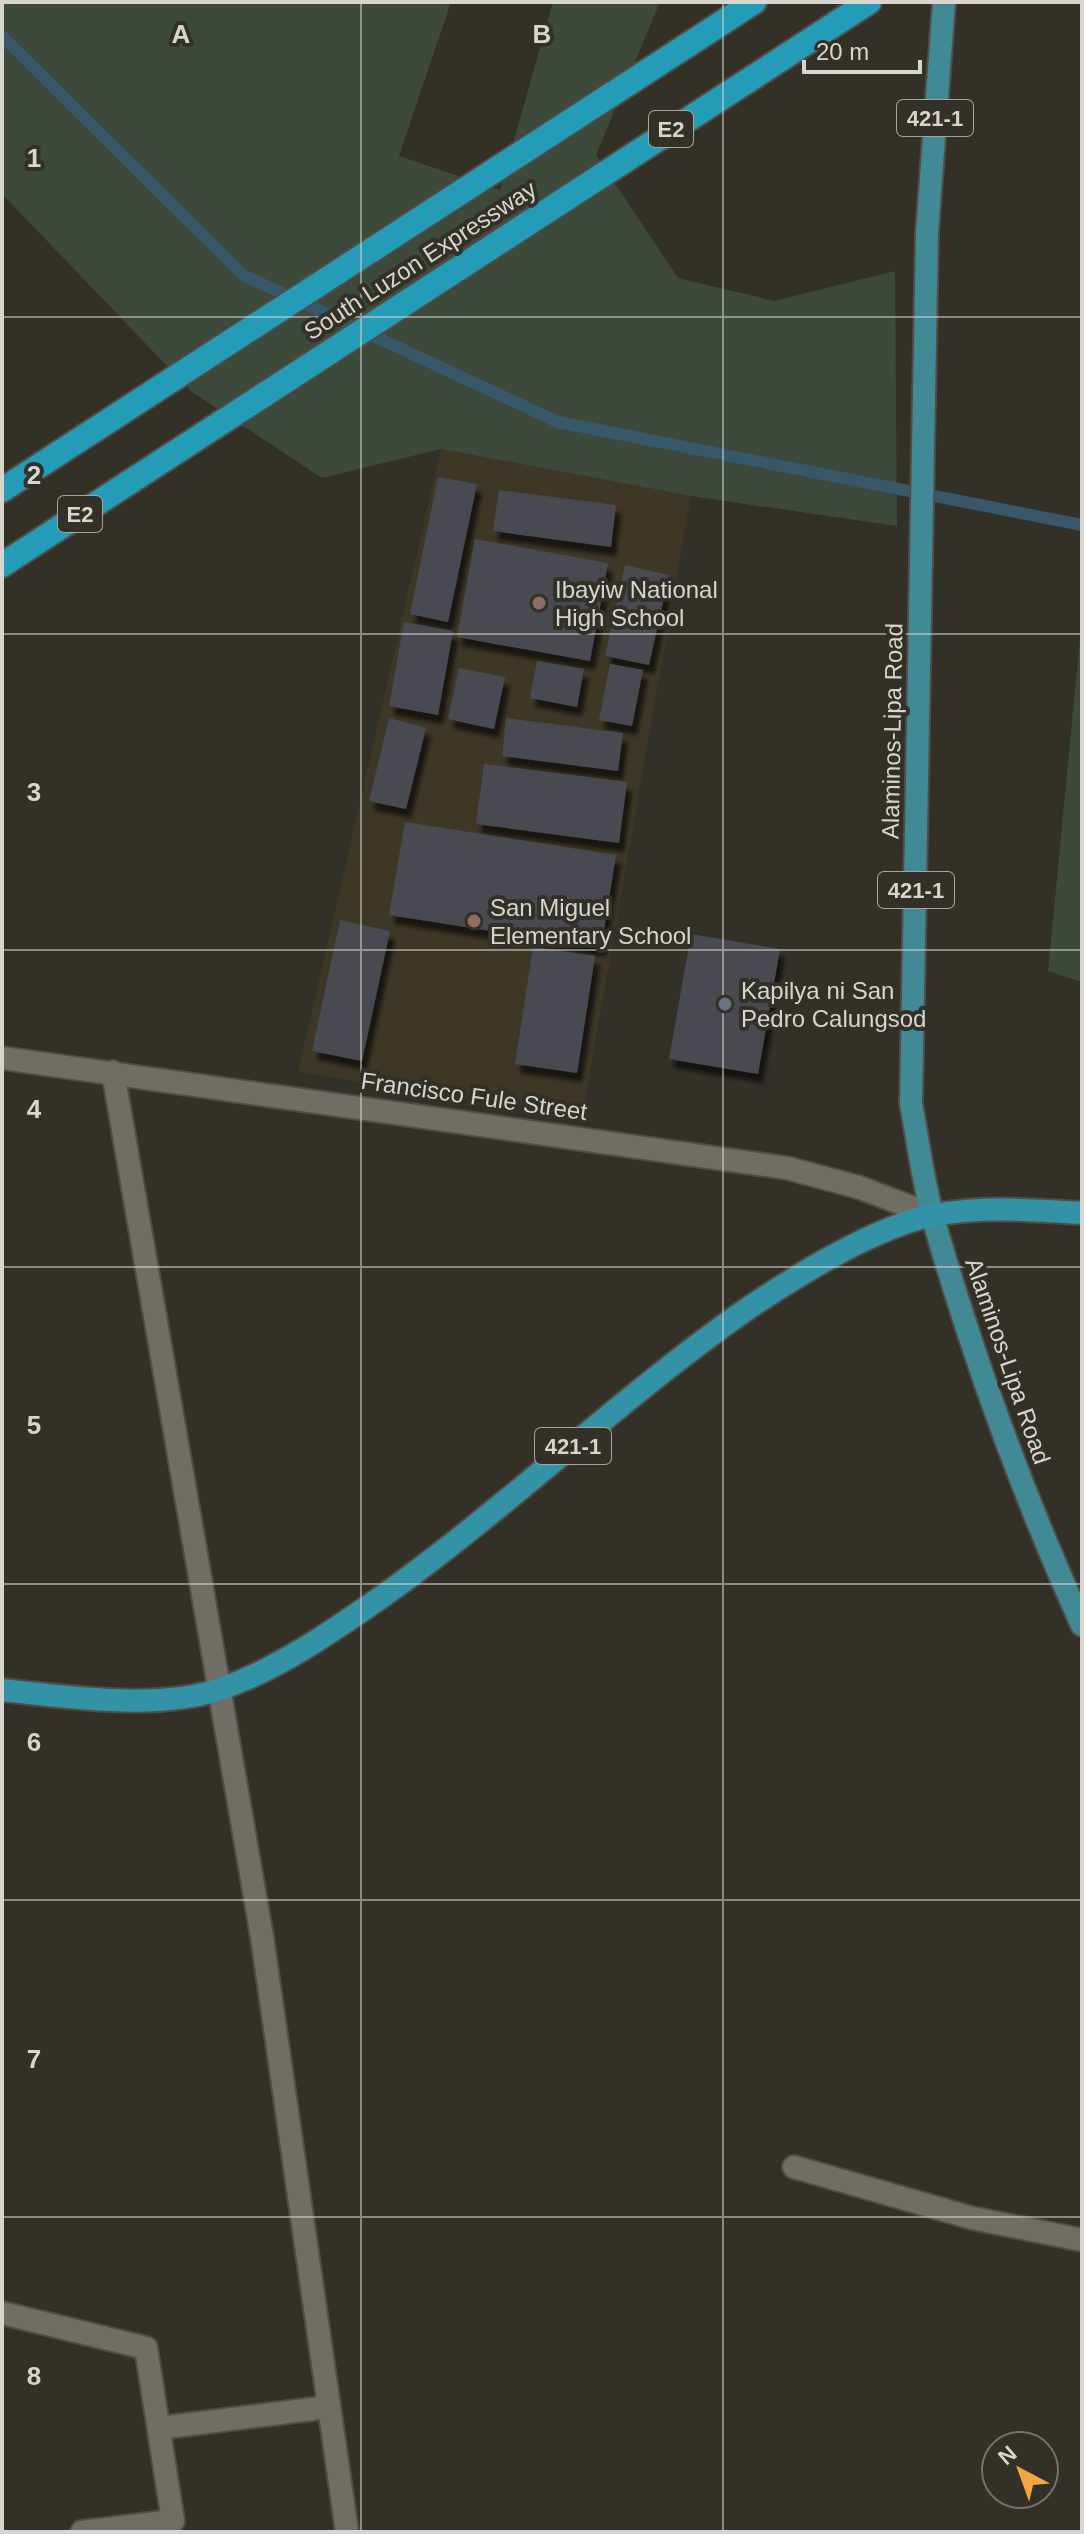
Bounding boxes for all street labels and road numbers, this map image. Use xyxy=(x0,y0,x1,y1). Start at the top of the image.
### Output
road number: 421-1 xyxy=(897,100,973,136)
road number: E2 xyxy=(649,111,693,147)
street label: South Luzon Expressway xyxy=(299,175,541,345)
road number: E2 xyxy=(58,496,102,532)
street label: Alaminos-Lipa Road xyxy=(877,623,907,839)
road number: 421-1 xyxy=(878,872,954,908)
street label: Francisco Fule Street xyxy=(359,1067,589,1125)
street label: Alaminos-Lipa Road xyxy=(960,1254,1056,1468)
road number: 421-1 xyxy=(535,1428,611,1464)

